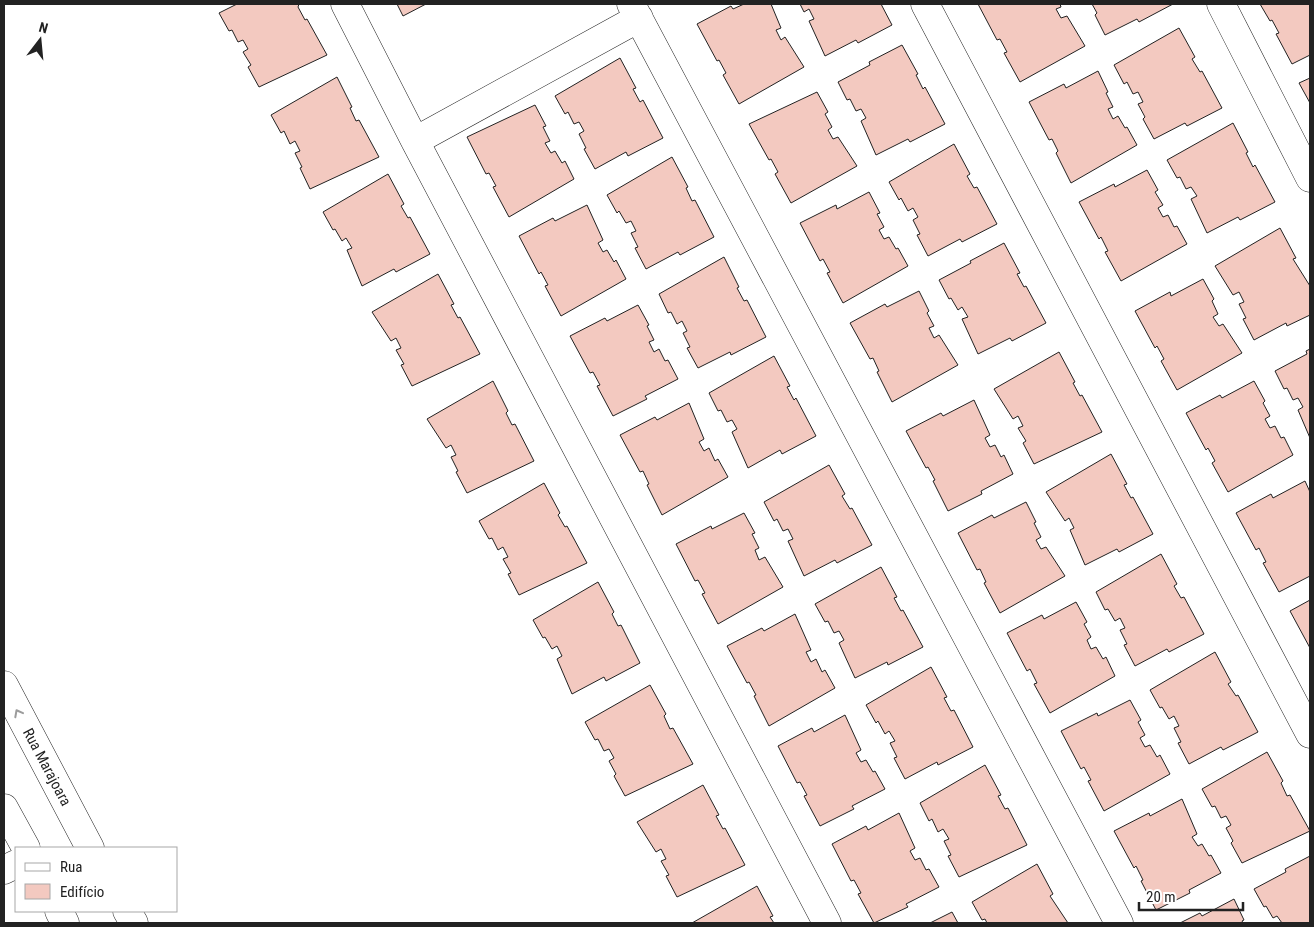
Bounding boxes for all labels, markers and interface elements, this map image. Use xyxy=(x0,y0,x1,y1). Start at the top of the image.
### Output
north arrow xyxy=(15,15,65,65)
text: N xyxy=(37,19,50,36)
one-way arrow xyxy=(14,709,24,718)
street label: Rua Marajoara xyxy=(19,725,75,809)
legend xyxy=(15,847,178,912)
text: Rua xyxy=(60,858,82,876)
scale bar xyxy=(1139,880,1243,912)
text: Edifício xyxy=(60,883,104,901)
text: 20 m xyxy=(1146,888,1176,906)

